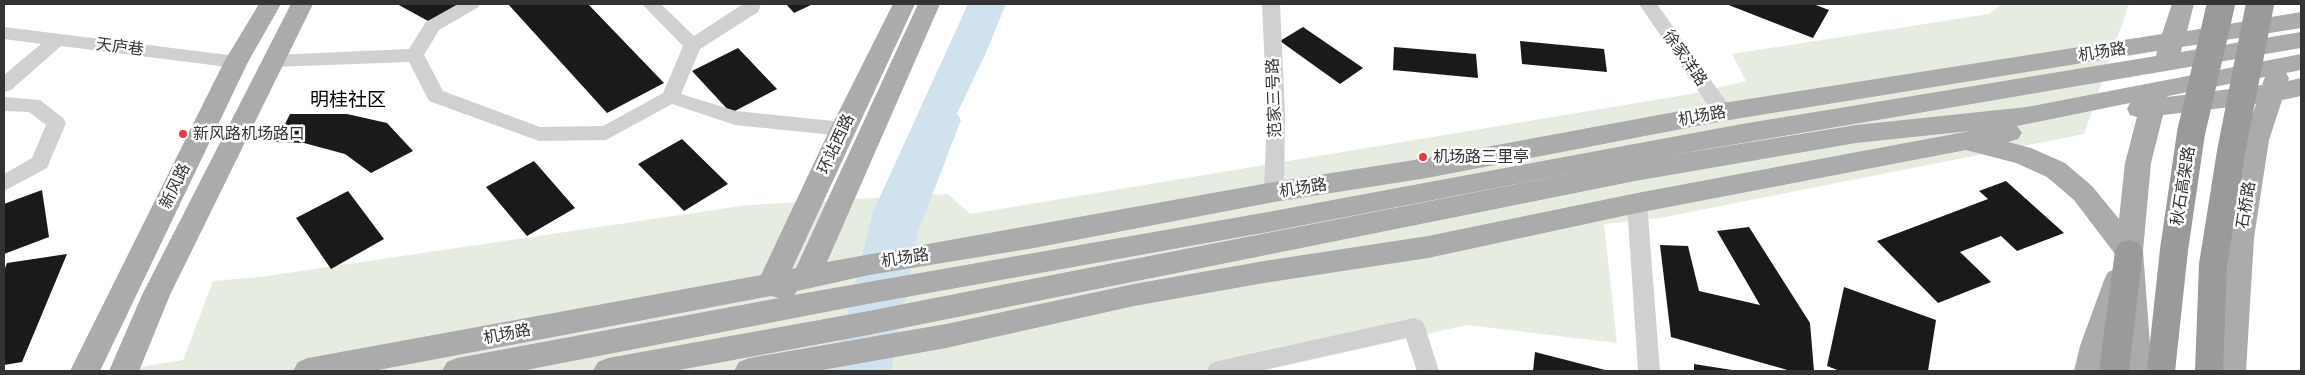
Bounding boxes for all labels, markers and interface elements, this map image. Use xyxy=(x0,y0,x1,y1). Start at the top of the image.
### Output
street label: 徐家洋路 xyxy=(1659,26,1711,90)
street label: 天庐巷 xyxy=(95,35,145,59)
street label: 机场路 xyxy=(2077,39,2127,65)
street label: 范家三号路 xyxy=(1263,58,1285,138)
district label: 明桂社区 xyxy=(310,89,386,111)
street label: 机场路 xyxy=(1677,102,1727,130)
street label: 环站西路 xyxy=(814,111,858,177)
place label: 新风路机场路口 xyxy=(193,124,305,144)
marker: 新风路机场路口 xyxy=(177,128,189,140)
street label: 秋石高架路 xyxy=(2167,145,2199,227)
place label: 机场路三里亭 xyxy=(1433,147,1529,167)
marker: 机场路三里亭 xyxy=(1417,151,1429,163)
street label: 新风路 xyxy=(156,160,194,212)
street label: 机场路 xyxy=(1278,175,1328,201)
street label: 石桥路 xyxy=(2233,180,2259,230)
street label: 机场路 xyxy=(880,245,930,271)
street label: 机场路 xyxy=(482,320,532,348)

